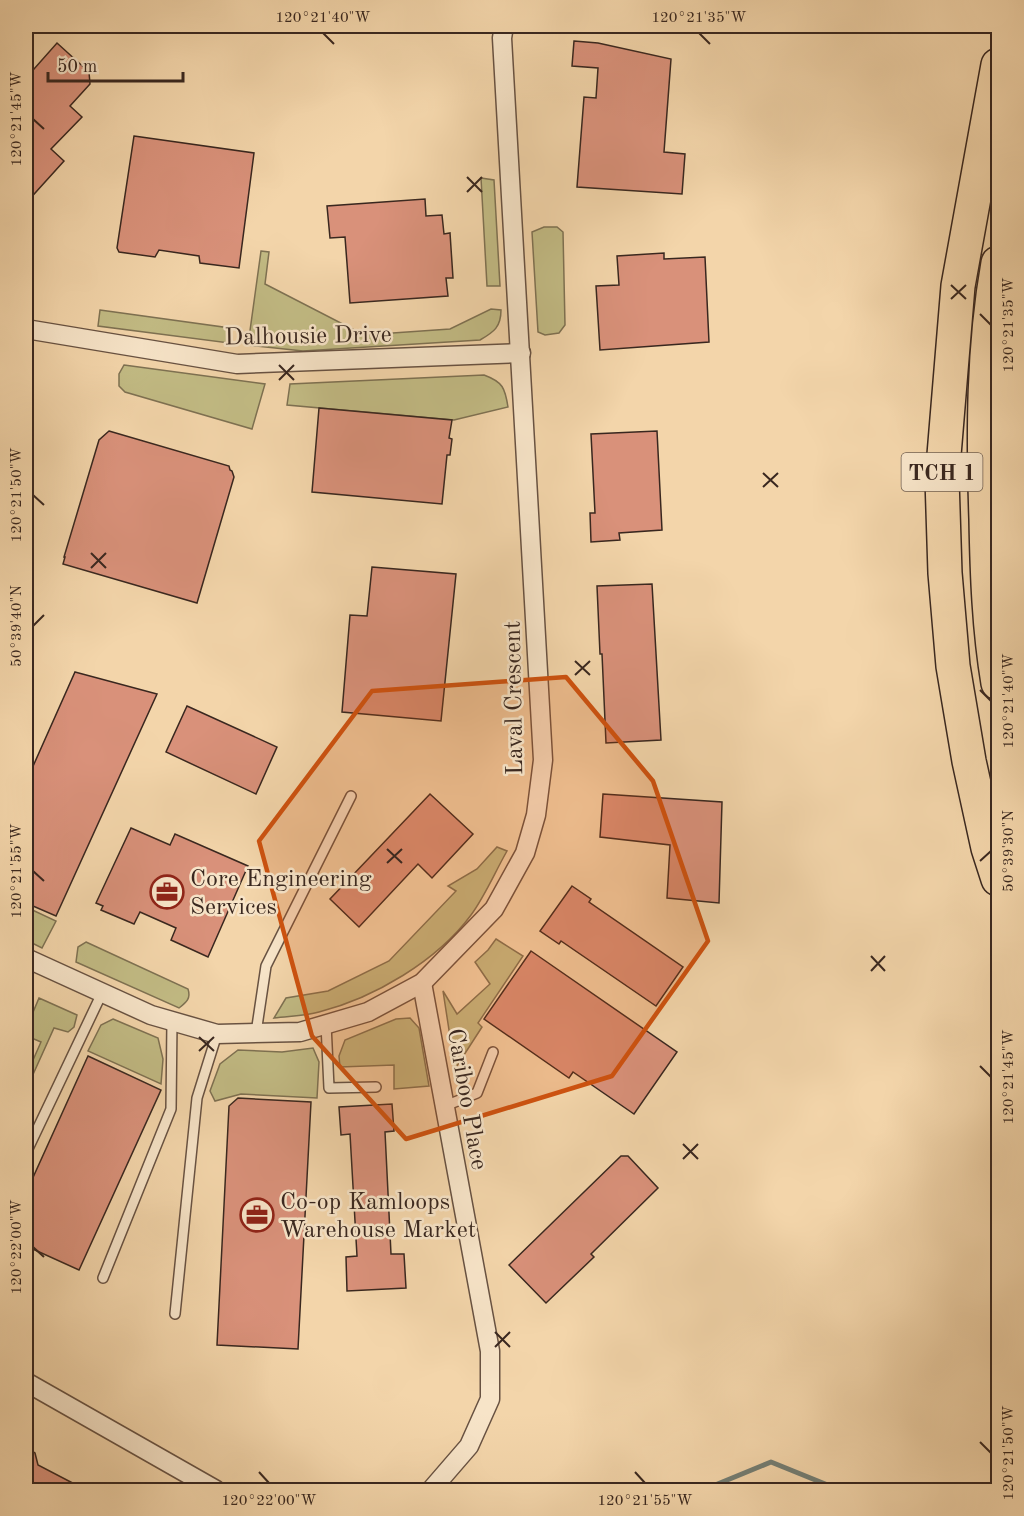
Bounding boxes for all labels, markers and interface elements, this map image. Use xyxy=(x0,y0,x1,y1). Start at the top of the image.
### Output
text: 120°21'40"W xyxy=(275,11,371,26)
text: 120°21'35"W xyxy=(651,11,747,26)
scale bar xyxy=(48,45,183,83)
text: 50 m xyxy=(57,58,97,76)
text: 120°21'45"W xyxy=(10,71,25,167)
text: 120°21'35"W xyxy=(1002,277,1017,373)
street label: Dalhousie Drive xyxy=(224,324,392,350)
text: 120°21'50"W xyxy=(10,447,25,543)
road number: TCH 1 xyxy=(902,453,982,491)
text: 50°39'40"N xyxy=(10,585,25,667)
street label: Laval Crescent xyxy=(502,621,528,775)
text: 120°21'40"W xyxy=(1002,653,1017,749)
text: 50°39'30"N xyxy=(1002,810,1017,892)
text: 120°21'55"W xyxy=(10,823,25,919)
place label: Core Engineering Services xyxy=(190,868,372,920)
office icon: Core Engineering Services xyxy=(149,874,185,910)
street label: Cariboo Place xyxy=(442,1027,490,1172)
text: 120°21'45"W xyxy=(1002,1029,1017,1125)
place label: Co-op Kamloops Warehouse Market xyxy=(280,1191,476,1243)
office icon: Co-op Kamloops Warehouse Market xyxy=(239,1197,275,1233)
text: 120°22'00"W xyxy=(10,1199,25,1295)
text: 120°21'50"W xyxy=(1002,1405,1017,1501)
text: 120°22'00"W xyxy=(221,1494,317,1509)
text: 120°21'55"W xyxy=(597,1494,693,1509)

